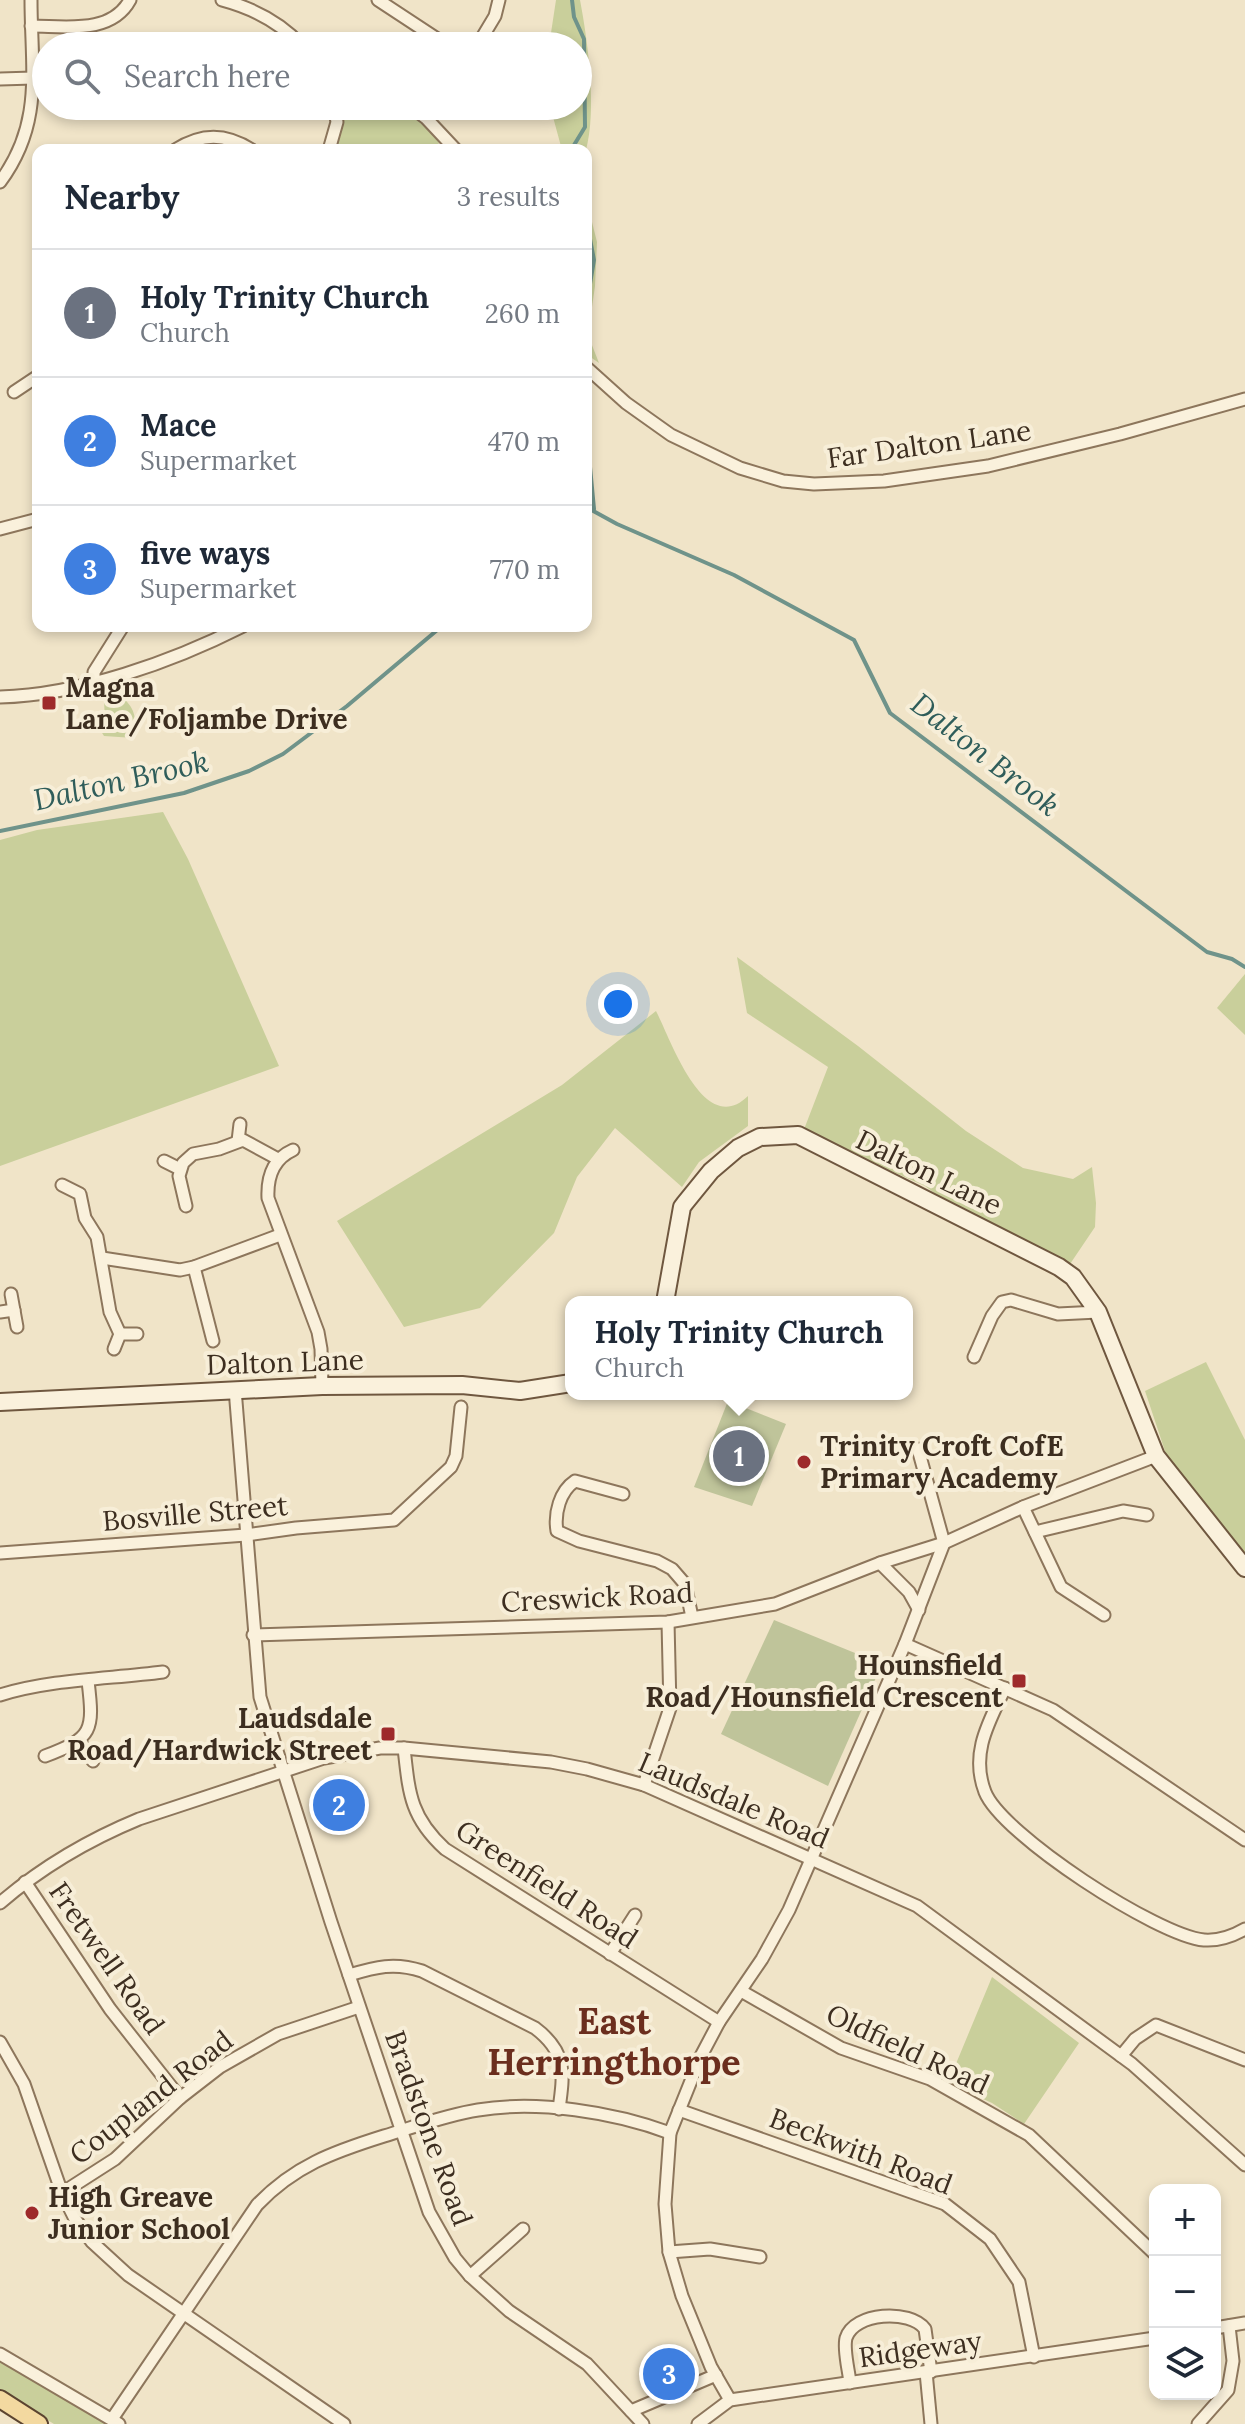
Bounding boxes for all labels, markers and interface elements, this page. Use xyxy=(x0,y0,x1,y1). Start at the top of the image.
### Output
search box xyxy=(32,32,592,120)
icon: search xyxy=(60,54,104,98)
text: Search here xyxy=(124,57,291,95)
text: Nearby xyxy=(64,175,180,218)
text: 3 results xyxy=(457,180,560,213)
text: Holy Trinity Church xyxy=(140,278,429,316)
text: 1 xyxy=(85,297,95,330)
text: 260 m xyxy=(485,297,560,330)
text: Church xyxy=(140,316,230,349)
text: Mace xyxy=(140,406,216,444)
street label: Far Dalton Lane xyxy=(825,412,1033,476)
text: 2 xyxy=(83,425,97,458)
text: 470 m xyxy=(488,425,560,458)
text: Supermarket xyxy=(140,444,297,477)
text: five ways xyxy=(140,534,270,572)
text: 3 xyxy=(83,553,97,586)
text: 770 m xyxy=(490,553,560,586)
text: Supermarket xyxy=(140,572,297,605)
place label: Magna Lane/Foljambe Drive xyxy=(65,669,348,737)
water label: Dalton Brook xyxy=(903,684,1068,824)
marker: Magna Lane/Foljambe Drive xyxy=(40,694,58,712)
water label: Dalton Brook xyxy=(29,741,212,819)
your location xyxy=(598,984,638,1024)
street label: Dalton Lane xyxy=(850,1121,1008,1223)
popup xyxy=(565,1296,913,1400)
text: Holy Trinity Church xyxy=(594,1313,884,1351)
street label: Dalton Lane xyxy=(206,1341,364,1383)
text: Church xyxy=(594,1351,684,1384)
pin: 1 xyxy=(713,1426,765,1486)
place label: Trinity Croft CofE Primary Academy xyxy=(820,1428,1064,1496)
marker: Trinity Croft CofE Primary Academy xyxy=(795,1453,813,1471)
street label: Bosville Street xyxy=(101,1487,289,1539)
street label: Creswick Road xyxy=(500,1574,694,1620)
place label: Hounsfield Road/Hounsfield Crescent xyxy=(645,1647,1003,1715)
marker: Hounsfield Road/Hounsfield Crescent xyxy=(1010,1672,1028,1690)
place label: Laudsdale Road/Hardwick Street xyxy=(67,1700,372,1768)
marker: Laudsdale Road/Hardwick Street xyxy=(379,1725,397,1743)
street label: Laudsdale Road xyxy=(633,1744,835,1856)
pin: 2 xyxy=(313,1775,365,1835)
street label: Greenfield Road xyxy=(449,1812,645,1956)
street label: Fretwell Road xyxy=(41,1875,173,2041)
street label: Oldfield Road xyxy=(821,1996,995,2102)
district label: East Herringthorpe xyxy=(487,1998,741,2085)
street label: Coupland Road xyxy=(62,2022,240,2172)
street label: Bradstone Road xyxy=(377,2026,481,2230)
street label: Beckwith Road xyxy=(764,2100,958,2202)
place label: High Greave Junior School xyxy=(48,2179,230,2247)
map controls xyxy=(1149,2184,1221,2400)
button: + xyxy=(1149,2184,1221,2256)
marker: High Greave Junior School xyxy=(23,2204,41,2222)
button: − xyxy=(1149,2256,1221,2328)
street label: Ridgeway xyxy=(856,2323,984,2375)
button: layers xyxy=(1149,2328,1221,2400)
pin: 3 xyxy=(643,2344,695,2404)

